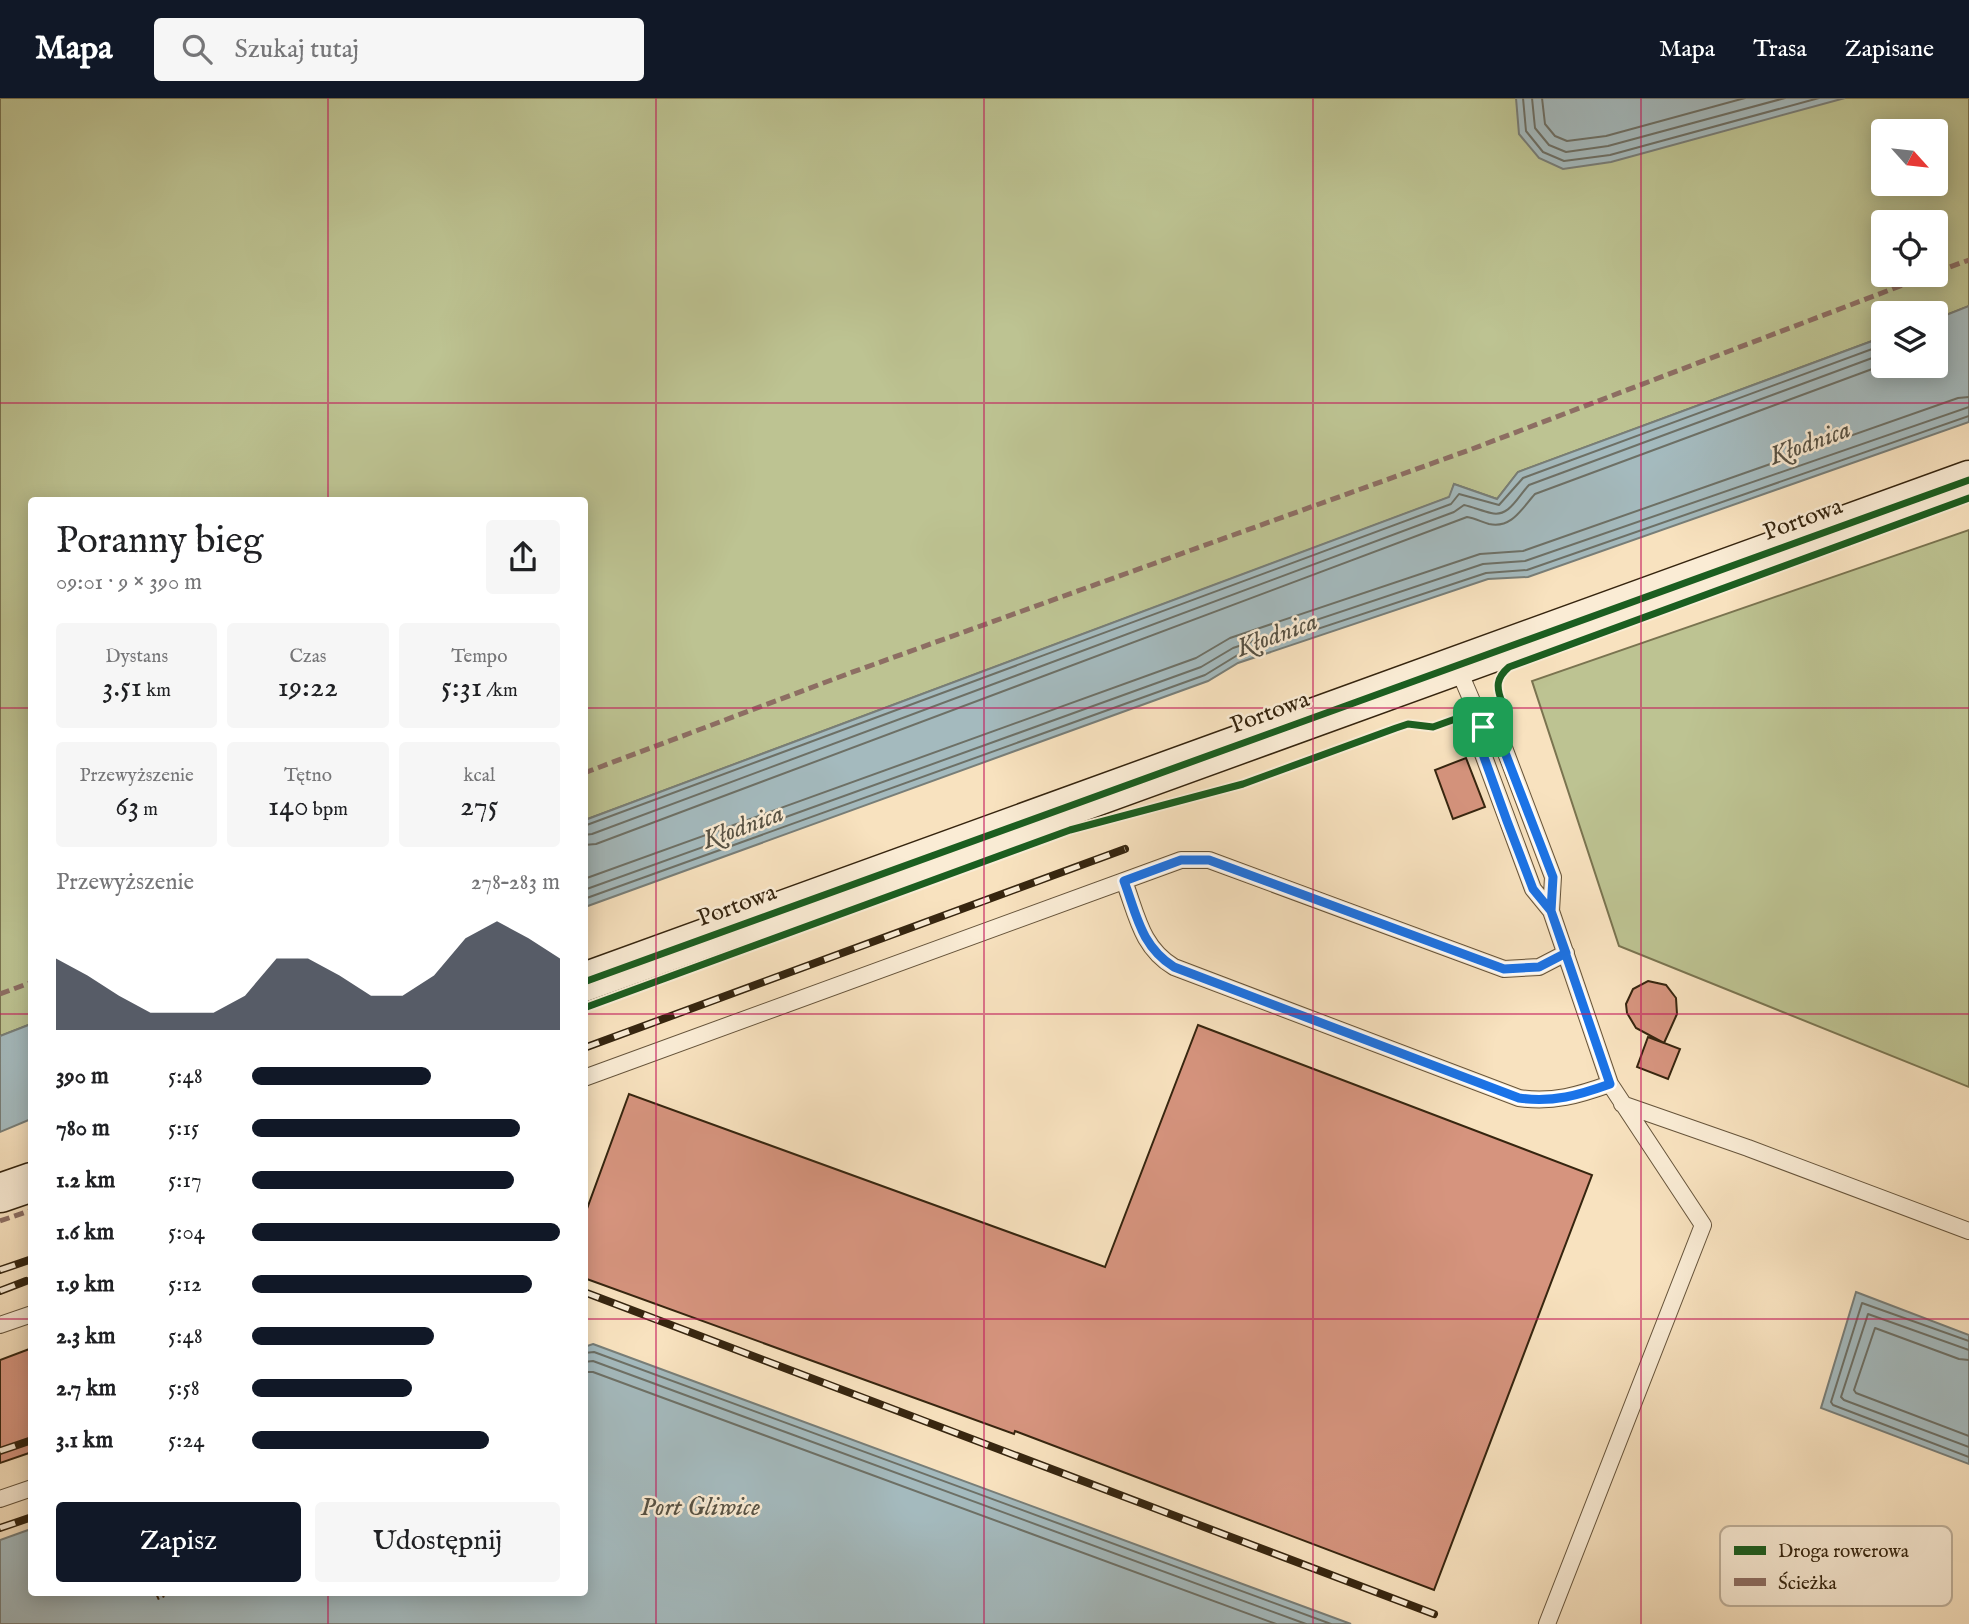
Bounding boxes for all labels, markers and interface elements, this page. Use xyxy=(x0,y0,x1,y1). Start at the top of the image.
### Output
search box xyxy=(154,18,644,81)
text: Mapa xyxy=(35,28,112,70)
icon: search xyxy=(178,30,216,68)
text: Szukaj tutaj xyxy=(234,33,359,66)
text: Mapa xyxy=(1659,34,1715,65)
text: Trasa xyxy=(1753,34,1807,65)
text: Zapisane xyxy=(1845,34,1934,65)
north arrow xyxy=(1871,119,1948,196)
map controls xyxy=(1871,119,1948,378)
button: locate xyxy=(1871,210,1948,287)
button: layers xyxy=(1871,301,1948,378)
water label: Kłodnica xyxy=(1764,413,1855,473)
street label: Portowa xyxy=(1759,491,1847,549)
text: Poranny bieg xyxy=(56,518,263,566)
button: share xyxy=(486,520,560,594)
text: 09:01 · 9 × 390 m xyxy=(56,568,202,597)
water label: Kłodnica xyxy=(1231,605,1322,665)
text: Dystans xyxy=(105,645,168,669)
text: Czas xyxy=(289,645,327,669)
text: Tempo xyxy=(451,645,507,669)
text: 3.51 xyxy=(102,669,142,707)
text: 19:22 xyxy=(278,669,338,707)
text: 5:31 xyxy=(441,669,482,707)
text: km xyxy=(142,679,171,703)
text: /km xyxy=(482,679,518,703)
street label: Portowa xyxy=(1226,684,1314,742)
pin xyxy=(1453,697,1513,757)
icon: arrive xyxy=(1464,708,1502,746)
text: Przewyższenie xyxy=(80,764,194,788)
text: Tętno xyxy=(284,764,332,788)
text: kcal xyxy=(463,764,495,788)
text: 63 xyxy=(115,788,139,826)
text: 140 xyxy=(268,788,309,826)
text: 275 xyxy=(460,788,499,826)
water label: Kłodnica xyxy=(697,797,788,857)
text: m xyxy=(139,798,158,822)
text: bpm xyxy=(309,798,348,822)
text: Przewyższenie xyxy=(56,868,194,897)
text: 278–283 m xyxy=(471,868,560,897)
street label: Portowa xyxy=(693,877,781,935)
text: 390 m xyxy=(56,1062,109,1091)
text: 5:48 xyxy=(168,1062,203,1091)
text: 780 m xyxy=(56,1114,110,1143)
text: 5:15 xyxy=(168,1114,199,1143)
text: 1.2 km xyxy=(56,1166,115,1195)
text: 5:17 xyxy=(168,1166,202,1195)
text: 1.6 km xyxy=(56,1218,114,1247)
text: 5:04 xyxy=(168,1218,205,1247)
text: 1.9 km xyxy=(56,1270,115,1299)
text: 5:12 xyxy=(168,1270,202,1299)
text: 2.3 km xyxy=(56,1322,115,1351)
text: 5:48 xyxy=(168,1322,203,1351)
text: 2.7 km xyxy=(56,1374,116,1403)
text: 5:58 xyxy=(168,1374,200,1403)
text: 3.1 km xyxy=(56,1426,113,1455)
text: 5:24 xyxy=(168,1426,204,1455)
water label: Port Gliwice xyxy=(640,1491,760,1524)
button: Zapisz xyxy=(56,1502,301,1582)
button: Udostępnij xyxy=(315,1502,560,1582)
legend xyxy=(1720,1526,1952,1606)
text: Droga rowerowa xyxy=(1778,1540,1910,1564)
text: Ścieżka xyxy=(1778,1571,1838,1596)

